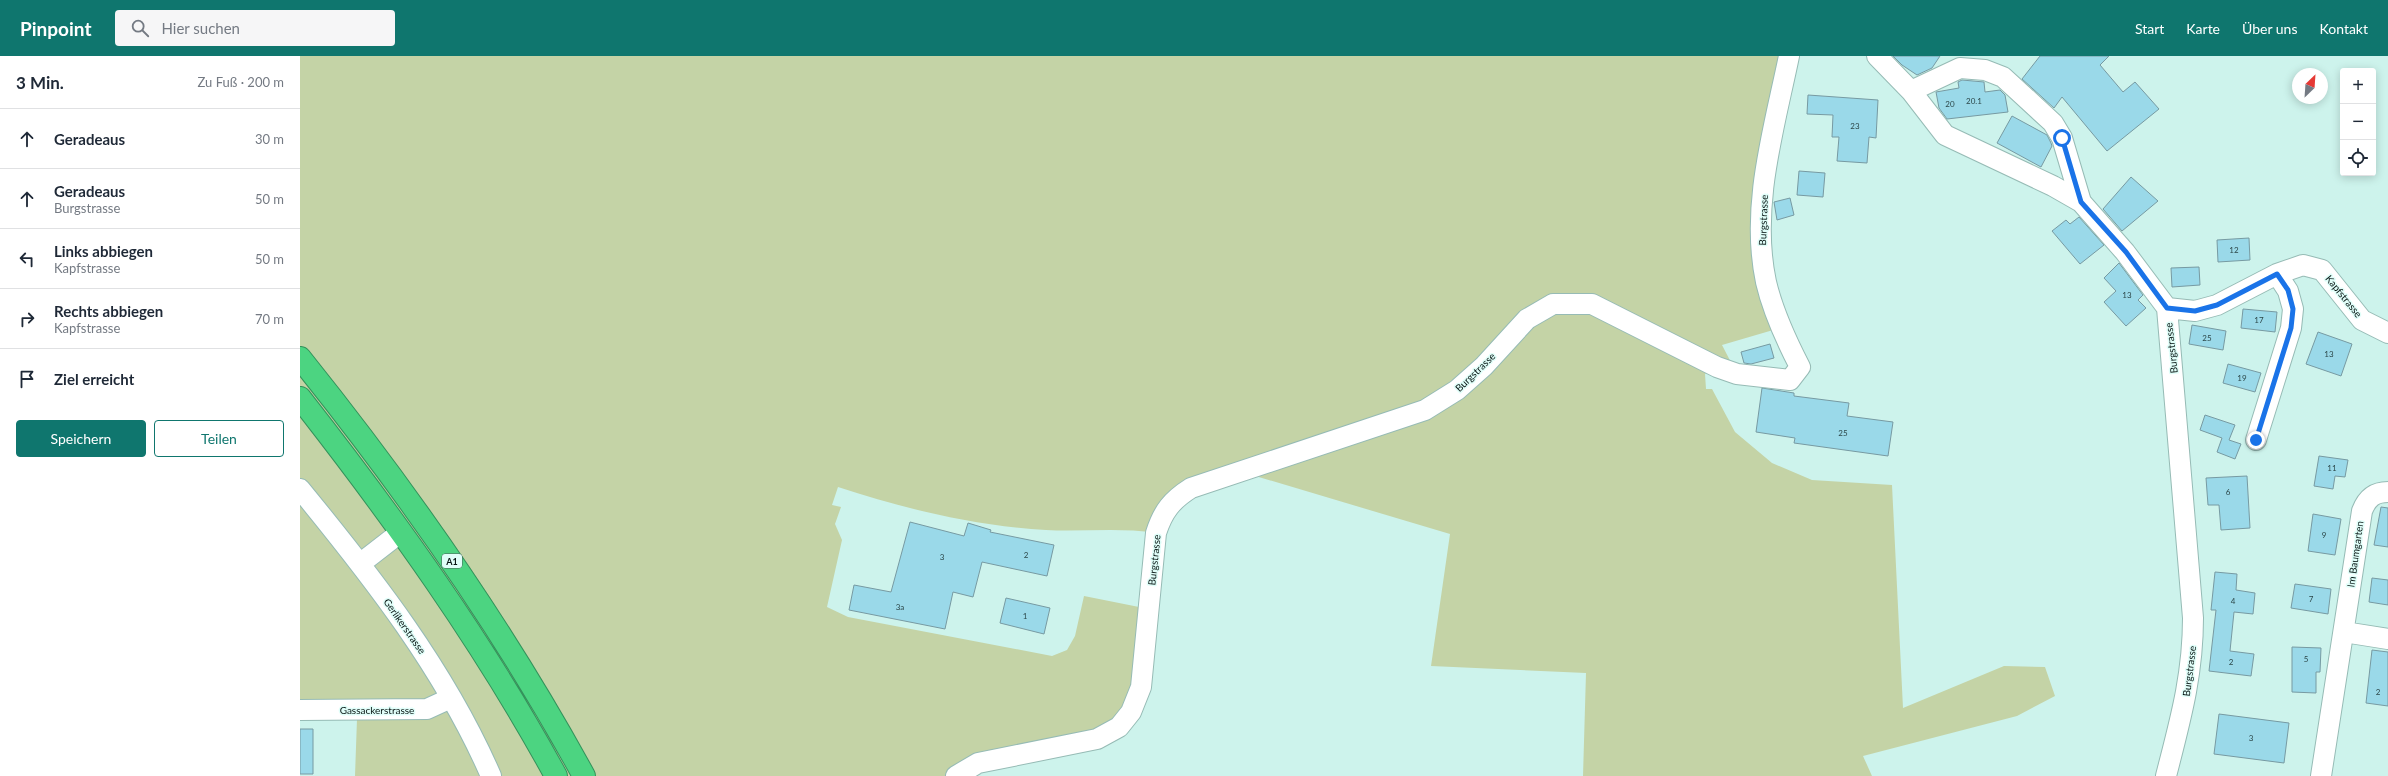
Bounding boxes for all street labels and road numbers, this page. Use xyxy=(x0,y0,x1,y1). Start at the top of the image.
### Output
street label: Burgstrasse xyxy=(1756,194,1770,246)
street label: Kapfstrasse xyxy=(2323,272,2365,320)
street label: Burgstrasse xyxy=(2162,322,2180,374)
street label: Burgstrasse xyxy=(1452,350,1498,394)
street label: Im Baumgarten xyxy=(2344,520,2366,588)
street label: Burgstrasse xyxy=(1145,534,1163,586)
road number: A1 xyxy=(442,554,462,568)
street label: Gerlikerstrasse xyxy=(381,596,429,656)
street label: Burgstrasse xyxy=(2180,645,2198,697)
street label: Gassackerstrasse xyxy=(340,704,414,716)

